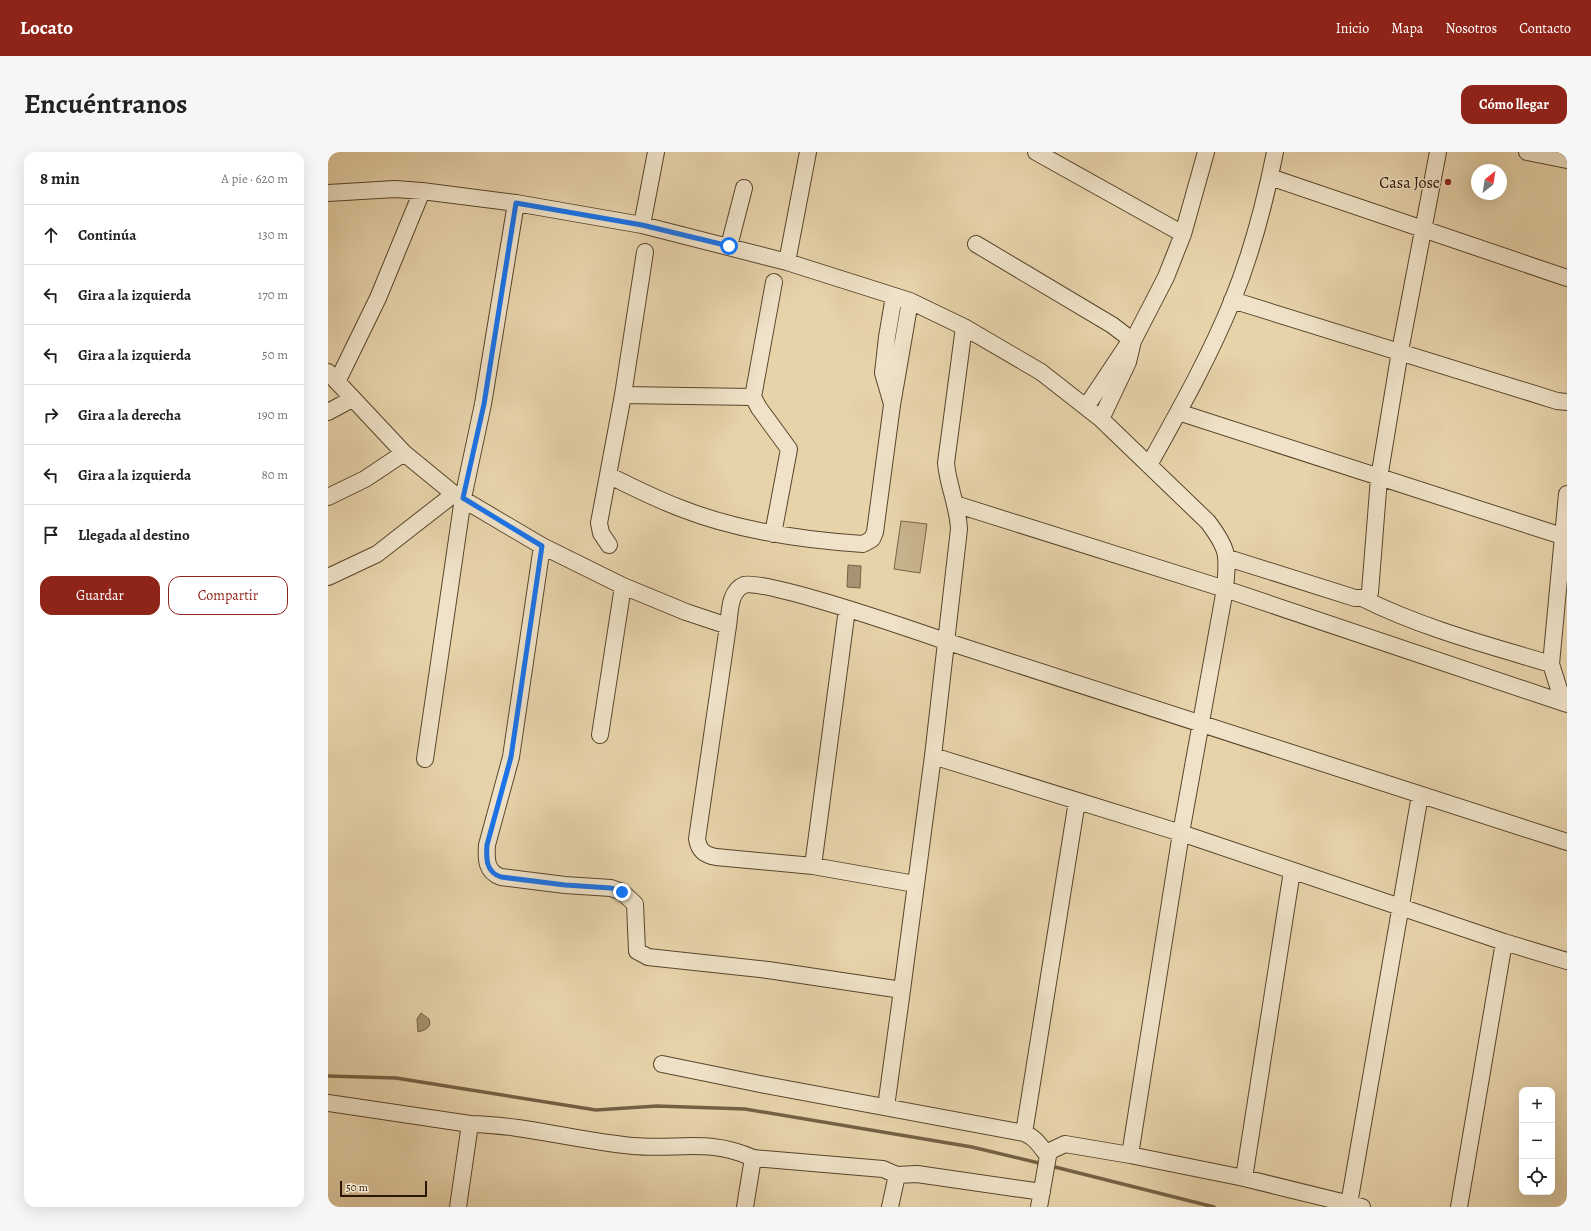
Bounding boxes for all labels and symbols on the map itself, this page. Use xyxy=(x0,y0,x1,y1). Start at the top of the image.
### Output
north arrow xyxy=(1471,164,1507,200)
place label: Casa Jose xyxy=(1379,172,1440,194)
marker: Casa Jose xyxy=(1443,177,1453,187)
route start xyxy=(720,237,738,255)
route end xyxy=(613,883,631,901)
scale bar xyxy=(340,1179,427,1198)

